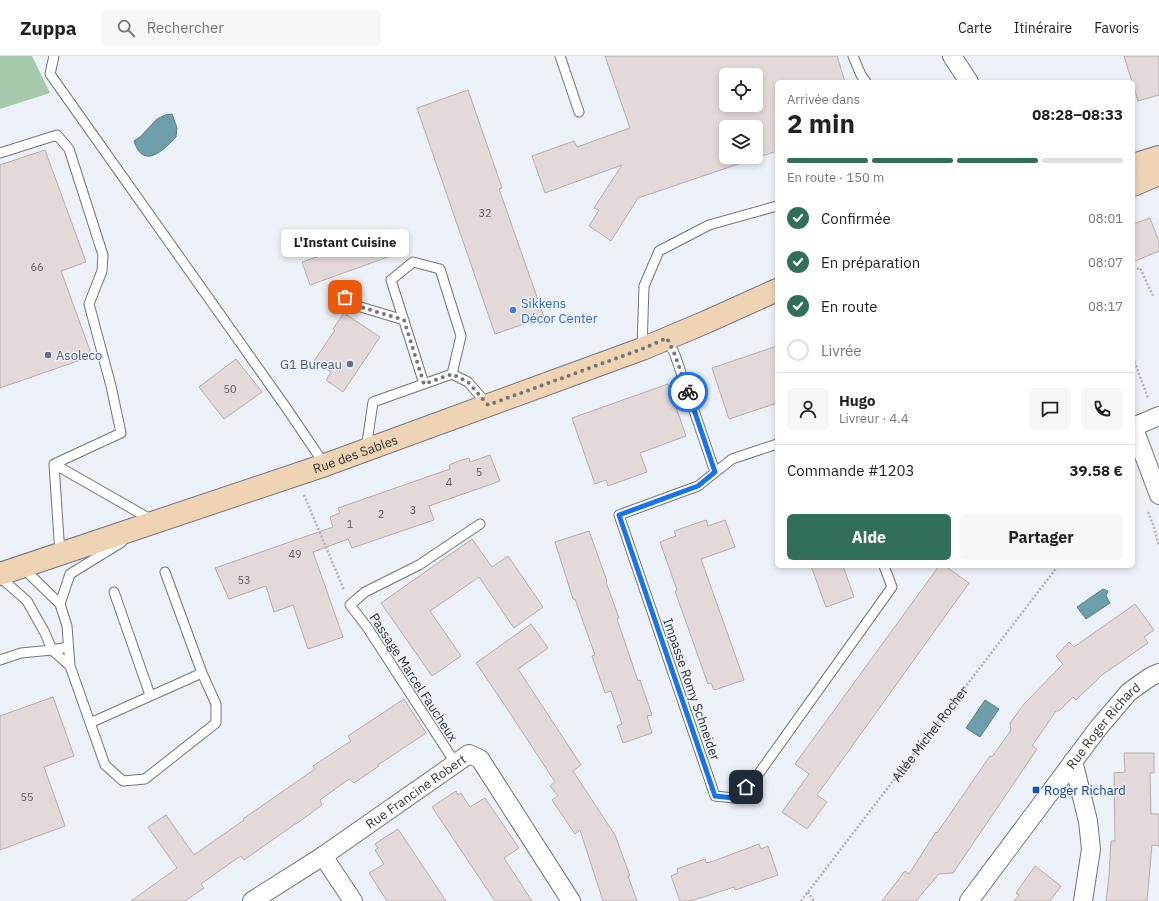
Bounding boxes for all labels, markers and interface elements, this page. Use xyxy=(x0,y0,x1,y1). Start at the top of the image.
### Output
search box xyxy=(101,10,381,46)
text: Zuppa xyxy=(20,16,77,40)
icon: search xyxy=(115,17,137,39)
text: Rechercher xyxy=(147,18,224,37)
text: Carte xyxy=(958,19,992,37)
text: Itinéraire xyxy=(1014,19,1072,37)
text: Favoris xyxy=(1094,19,1139,37)
map controls xyxy=(719,68,763,164)
button: locate xyxy=(719,68,763,112)
text: Arrivée dans xyxy=(787,91,860,108)
text: 08:28–08:33 xyxy=(1032,105,1123,124)
text: 2 min xyxy=(787,106,855,140)
button: layers xyxy=(719,120,763,164)
text: En route · 150 m xyxy=(787,169,884,186)
house number: 32 xyxy=(478,206,492,220)
icon: check xyxy=(787,207,809,229)
text: Confirmée xyxy=(821,209,891,228)
text: 08:01 xyxy=(1088,210,1123,227)
callout: L'Instant Cuisine xyxy=(281,229,409,257)
text: L'Instant Cuisine xyxy=(294,234,396,251)
icon: check xyxy=(787,251,809,273)
text: En préparation xyxy=(821,253,920,272)
text: 08:07 xyxy=(1088,254,1123,271)
house number: 66 xyxy=(30,260,44,274)
pin xyxy=(328,280,362,314)
icon: bag xyxy=(334,286,356,308)
place label: Sikkens Décor Center xyxy=(521,295,598,327)
icon: check xyxy=(787,295,809,317)
text: En route xyxy=(821,297,878,316)
text: 08:17 xyxy=(1088,298,1123,315)
marker: Sikkens Décor Center xyxy=(508,305,518,315)
text: Livrée xyxy=(821,341,862,360)
place label: Asoleco xyxy=(56,347,102,364)
marker: Asoleco xyxy=(43,350,53,360)
place label: G1 Bureau xyxy=(280,356,342,373)
marker: G1 Bureau xyxy=(345,359,355,369)
courier xyxy=(668,372,708,412)
icon: bike xyxy=(677,381,699,403)
house number: 50 xyxy=(223,382,237,396)
button: person xyxy=(787,388,829,430)
button: chat xyxy=(1029,388,1071,430)
button: phone xyxy=(1081,388,1123,430)
text: Hugo xyxy=(839,391,875,410)
text: Livreur · 4.4 xyxy=(839,410,909,427)
street label: Rue des Sables xyxy=(311,431,400,477)
text: Commande #1203 xyxy=(787,461,915,480)
text: 39.58 € xyxy=(1069,461,1123,480)
house number: 5 xyxy=(476,465,482,479)
house number: 4 xyxy=(446,475,453,489)
house number: 3 xyxy=(410,503,416,517)
house number: 2 xyxy=(378,507,384,521)
button: Aide xyxy=(787,514,951,560)
button: Partager xyxy=(959,514,1123,560)
house number: 1 xyxy=(347,517,354,531)
house number: 49 xyxy=(288,547,302,561)
house number: 53 xyxy=(237,573,251,587)
street label: Passage Marcel Faucheux xyxy=(366,610,462,745)
street label: Impasse Romy Schneider xyxy=(659,616,724,762)
street label: Rue Roger Richard xyxy=(1063,679,1144,773)
street label: Allée Michel Rocher xyxy=(888,683,972,785)
street label: Rue Francine Robert xyxy=(362,751,469,833)
pin xyxy=(729,770,763,804)
icon: home xyxy=(735,776,757,798)
place label: Roger Richard xyxy=(1044,782,1126,799)
marker: Roger Richard xyxy=(1031,785,1041,795)
house number: 55 xyxy=(20,790,34,804)

